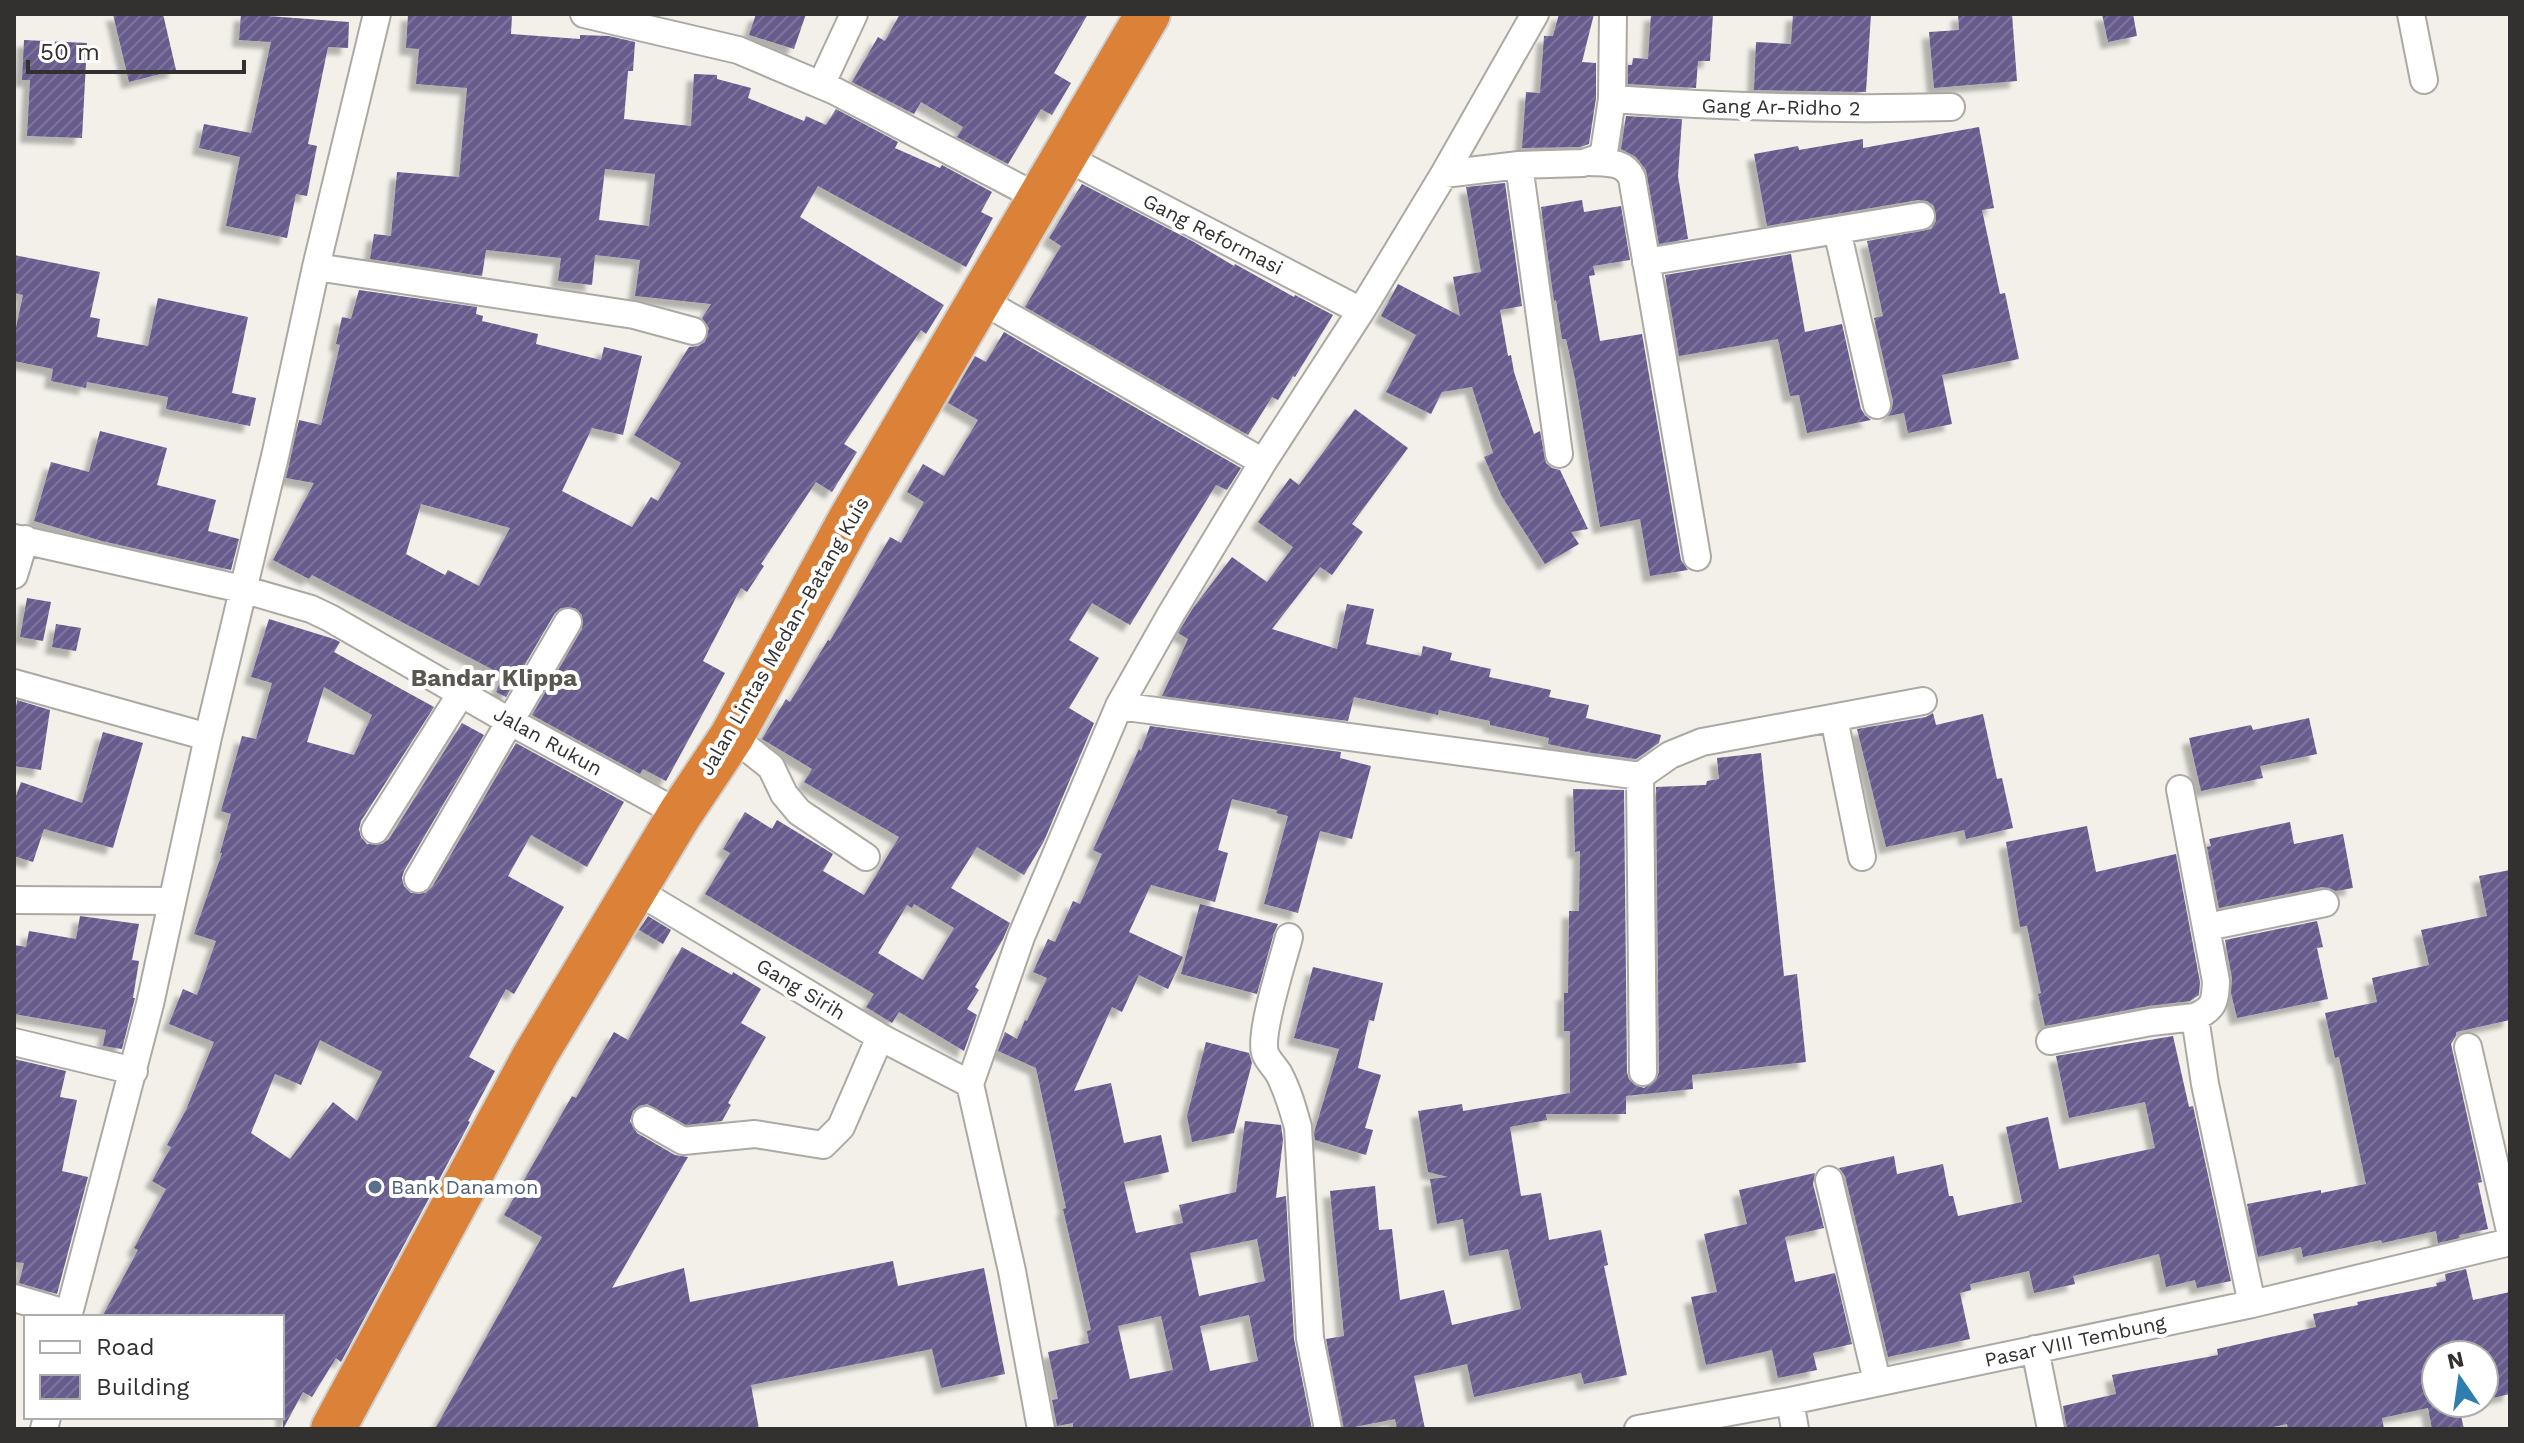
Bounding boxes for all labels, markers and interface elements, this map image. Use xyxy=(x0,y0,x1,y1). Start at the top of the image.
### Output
scale bar xyxy=(28,24,244,74)
text: 50 m xyxy=(40,38,100,66)
street label: Gang Ar-Ridho 2 xyxy=(1701,94,1861,120)
street label: Gang Reformasi xyxy=(1139,188,1287,280)
street label: Jalan Lintas Medan–Batang Kuis xyxy=(694,492,874,780)
district label: Bandar Klippa xyxy=(411,664,577,692)
street label: Jalan Rukun xyxy=(490,701,606,781)
street label: Gang Sirih xyxy=(752,953,850,1025)
place label: Bank Danamon xyxy=(391,1175,538,1199)
marker: Bank Danamon xyxy=(366,1178,384,1196)
street label: Pasar VIII Tembung xyxy=(1982,1310,2168,1372)
legend xyxy=(24,1315,284,1419)
text: Road xyxy=(96,1333,155,1361)
north arrow xyxy=(2420,1339,2500,1419)
text: N xyxy=(2445,1346,2466,1374)
text: Building xyxy=(96,1373,189,1401)

